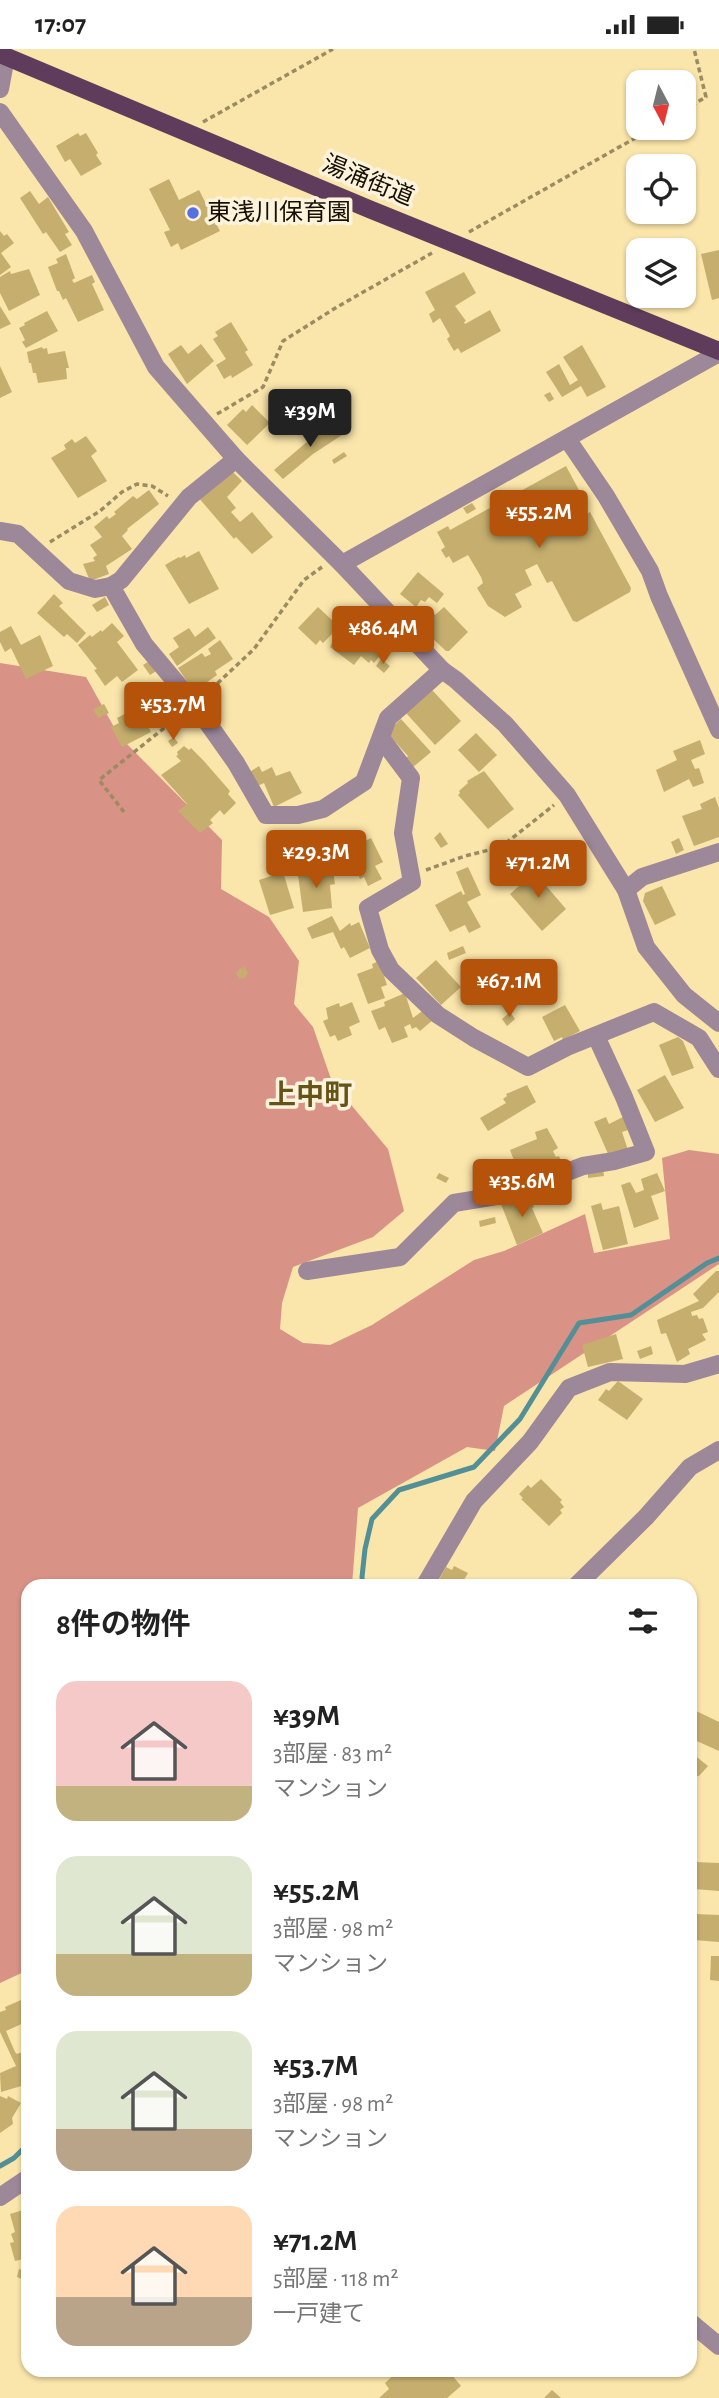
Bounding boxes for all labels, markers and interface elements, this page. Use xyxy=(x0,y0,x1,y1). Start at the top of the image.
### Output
text: 17:07 xyxy=(35,11,86,37)
north arrow xyxy=(626,70,696,140)
map controls xyxy=(626,70,696,308)
street label: 湯涌街道 xyxy=(319,150,418,210)
button: locate xyxy=(626,154,696,224)
place label: 東浅川保育園 xyxy=(207,199,351,225)
marker: 東浅川保育園 xyxy=(185,205,201,221)
button: layers xyxy=(626,238,696,308)
pin: ¥39M xyxy=(269,389,351,449)
text: ¥39M xyxy=(284,400,336,423)
pin: ¥55.2M xyxy=(482,491,596,550)
text: ¥55.2M xyxy=(506,501,572,524)
pin: ¥86.4M xyxy=(326,607,440,666)
text: ¥86.4M xyxy=(348,617,418,640)
pin: ¥53.7M xyxy=(116,683,230,742)
text: ¥53.7M xyxy=(140,693,206,716)
pin: ¥29.3M xyxy=(259,831,373,890)
text: ¥29.3M xyxy=(282,841,350,864)
pin: ¥71.2M xyxy=(481,841,595,900)
text: ¥71.2M xyxy=(506,851,570,874)
pin: ¥67.1M xyxy=(452,960,566,1019)
text: ¥67.1M xyxy=(476,970,542,993)
district label: 上中町 xyxy=(268,1080,352,1110)
pin: ¥35.6M xyxy=(465,1159,579,1219)
text: ¥35.6M xyxy=(489,1170,555,1193)
icon: filters xyxy=(624,1602,662,1640)
text: 8件の物件 xyxy=(56,1610,191,1640)
text: ¥39M xyxy=(273,1701,340,1731)
icon: home xyxy=(112,1709,196,1793)
text: 3部屋 · 83 m² xyxy=(273,1743,392,1766)
text: マンション xyxy=(273,1778,388,1801)
text: ¥55.2M xyxy=(273,1876,360,1906)
icon: home xyxy=(112,1884,196,1968)
text: 3部屋 · 98 m² xyxy=(273,1918,393,1941)
text: マンション xyxy=(273,1953,388,1976)
text: ¥53.7M xyxy=(273,2051,358,2081)
icon: home xyxy=(112,2059,196,2143)
text: 3部屋 · 98 m² xyxy=(273,2093,393,2116)
text: マンション xyxy=(273,2128,388,2151)
text: ¥71.2M xyxy=(273,2226,357,2256)
icon: home xyxy=(112,2234,196,2318)
text: 5部屋 · 118 m² xyxy=(273,2268,398,2291)
text: 一戸建て xyxy=(273,2303,365,2326)

